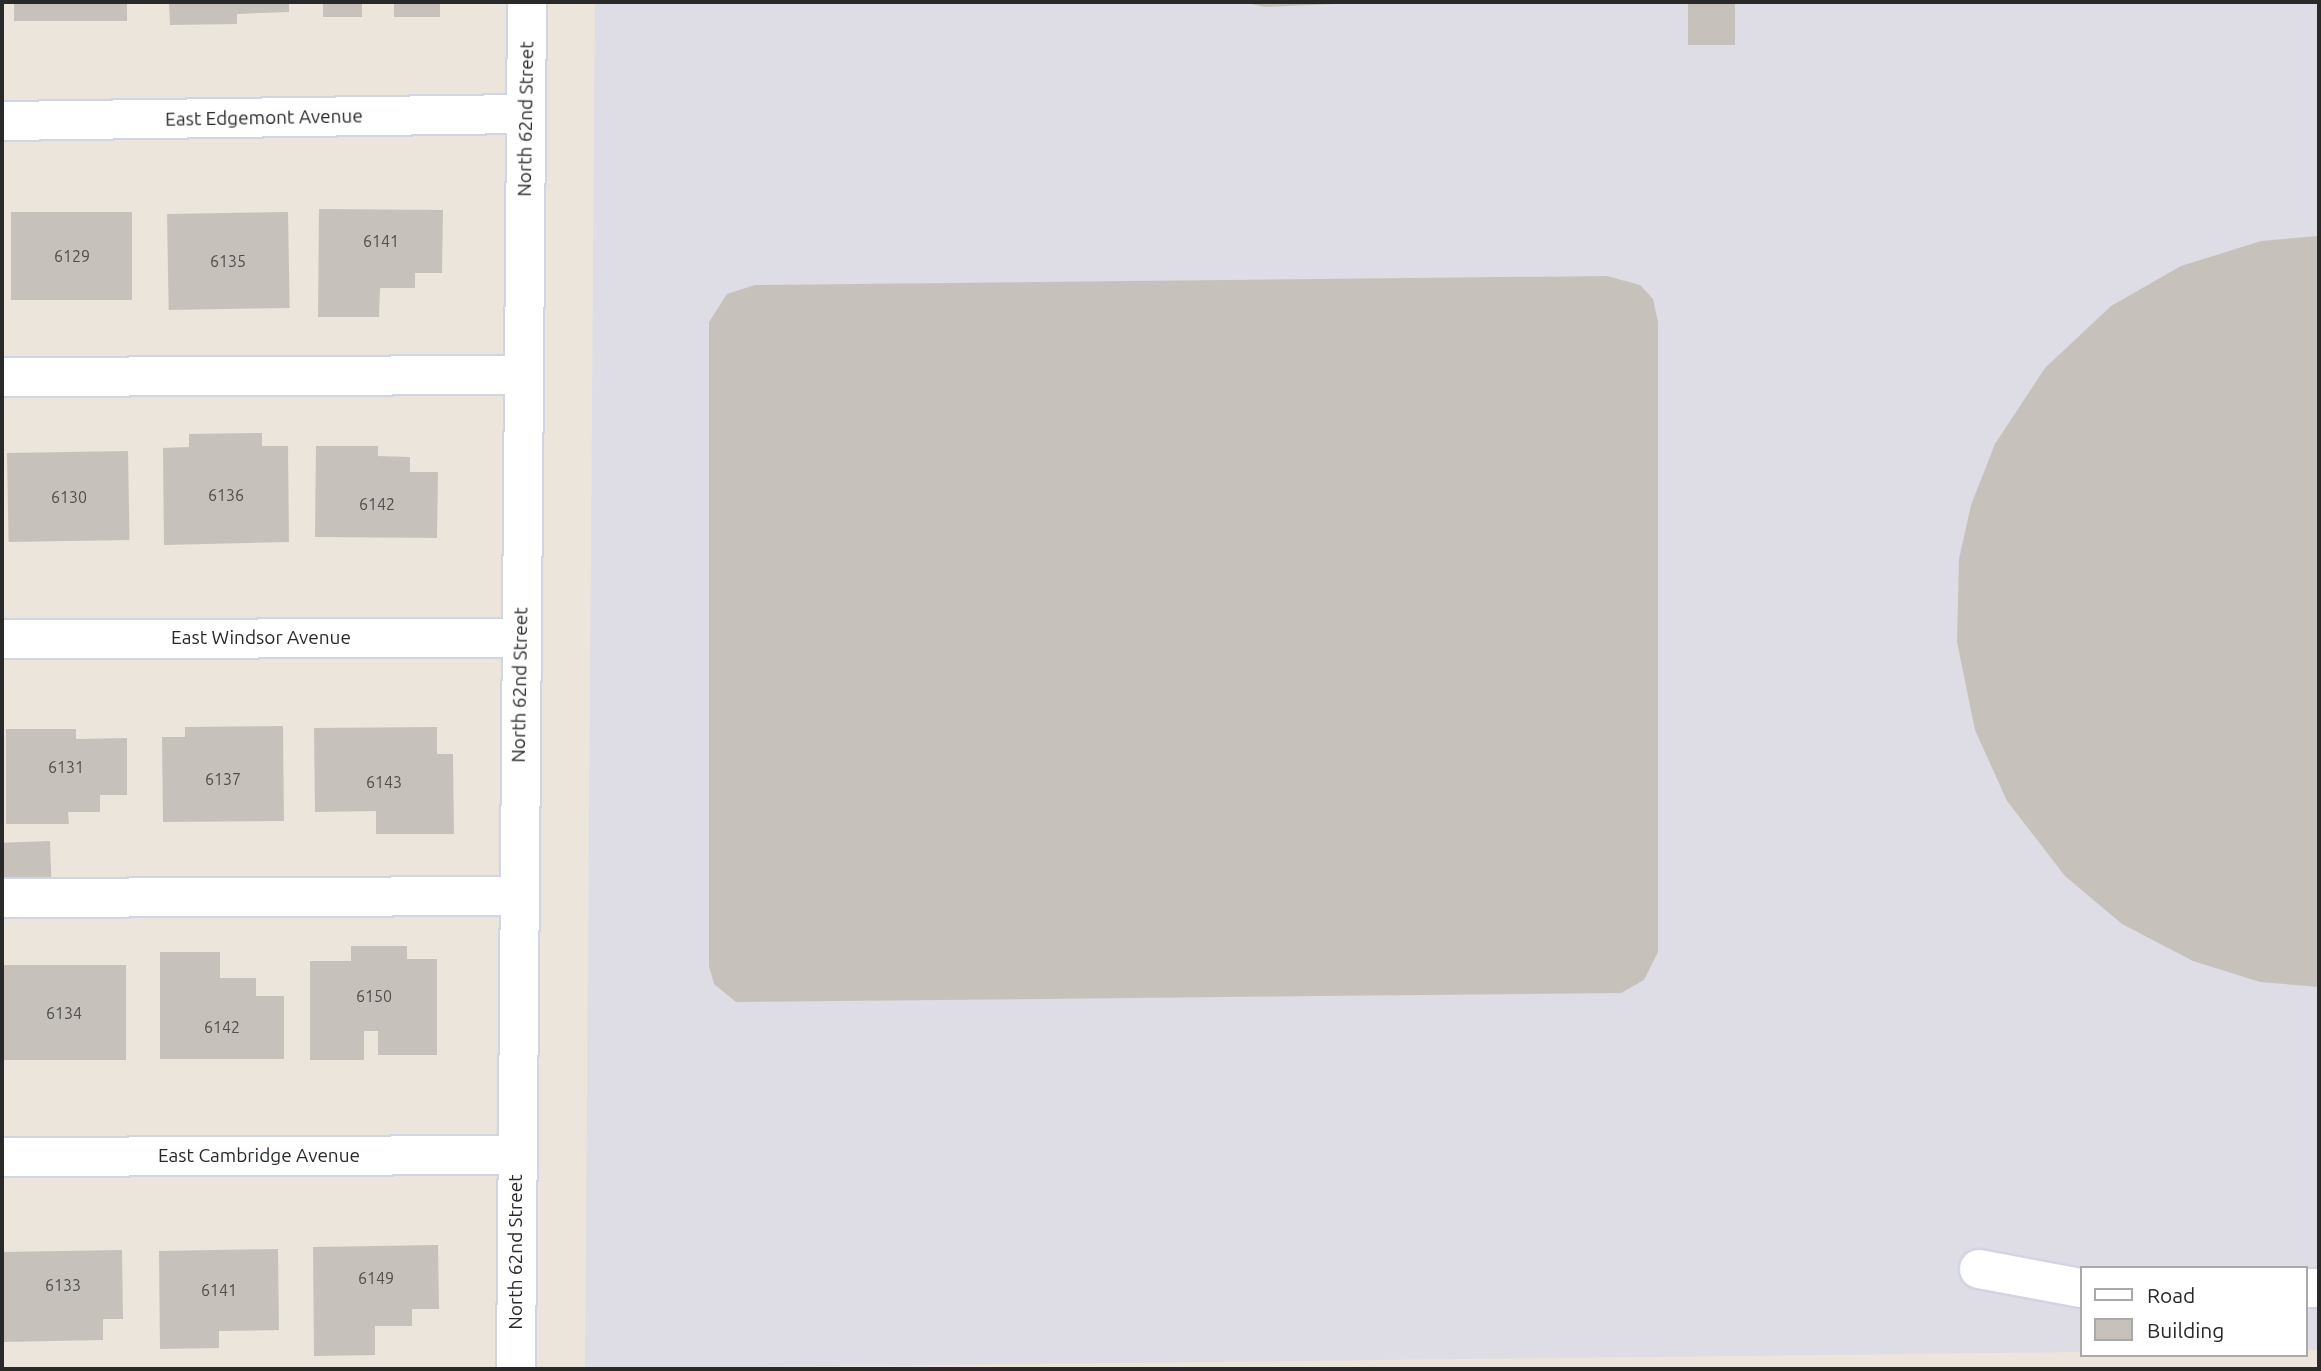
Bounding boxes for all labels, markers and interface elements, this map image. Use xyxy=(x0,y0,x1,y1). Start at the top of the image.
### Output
street label: North 62nd Street xyxy=(513,41,539,197)
street label: East Edgemont Avenue xyxy=(165,105,363,131)
house number: 6141 xyxy=(363,231,399,251)
house number: 6129 xyxy=(54,246,90,266)
house number: 6135 xyxy=(210,251,246,271)
house number: 6136 xyxy=(208,485,244,505)
house number: 6130 xyxy=(51,487,87,507)
house number: 6142 xyxy=(359,494,395,514)
street label: North 62nd Street xyxy=(507,607,533,763)
street label: East Windsor Avenue xyxy=(171,627,351,649)
house number: 6131 xyxy=(48,757,84,777)
house number: 6137 xyxy=(205,769,241,789)
house number: 6143 xyxy=(366,772,402,792)
house number: 6150 xyxy=(356,986,392,1006)
house number: 6134 xyxy=(46,1003,82,1023)
house number: 6142 xyxy=(204,1017,240,1037)
street label: East Cambridge Avenue xyxy=(158,1145,360,1167)
street label: North 62nd Street xyxy=(505,1174,527,1330)
legend xyxy=(2080,1266,2307,1357)
house number: 6149 xyxy=(358,1268,394,1288)
house number: 6133 xyxy=(45,1275,81,1295)
house number: 6141 xyxy=(201,1280,237,1300)
text: Road xyxy=(2147,1283,2195,1307)
text: Building xyxy=(2147,1318,2224,1342)

